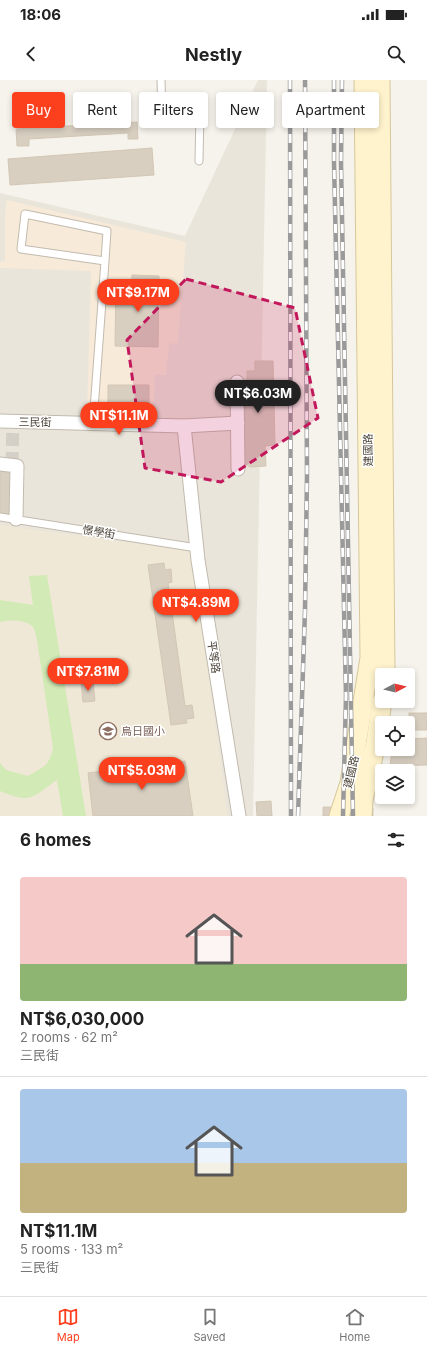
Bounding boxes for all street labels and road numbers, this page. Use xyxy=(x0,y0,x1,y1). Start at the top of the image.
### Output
street label: 三民街 xyxy=(18,415,52,429)
street label: 建國路 xyxy=(361,433,375,467)
street label: 憬學街 xyxy=(82,523,116,541)
street label: 平等路 xyxy=(205,640,223,674)
street label: 建國路 xyxy=(340,754,362,790)

